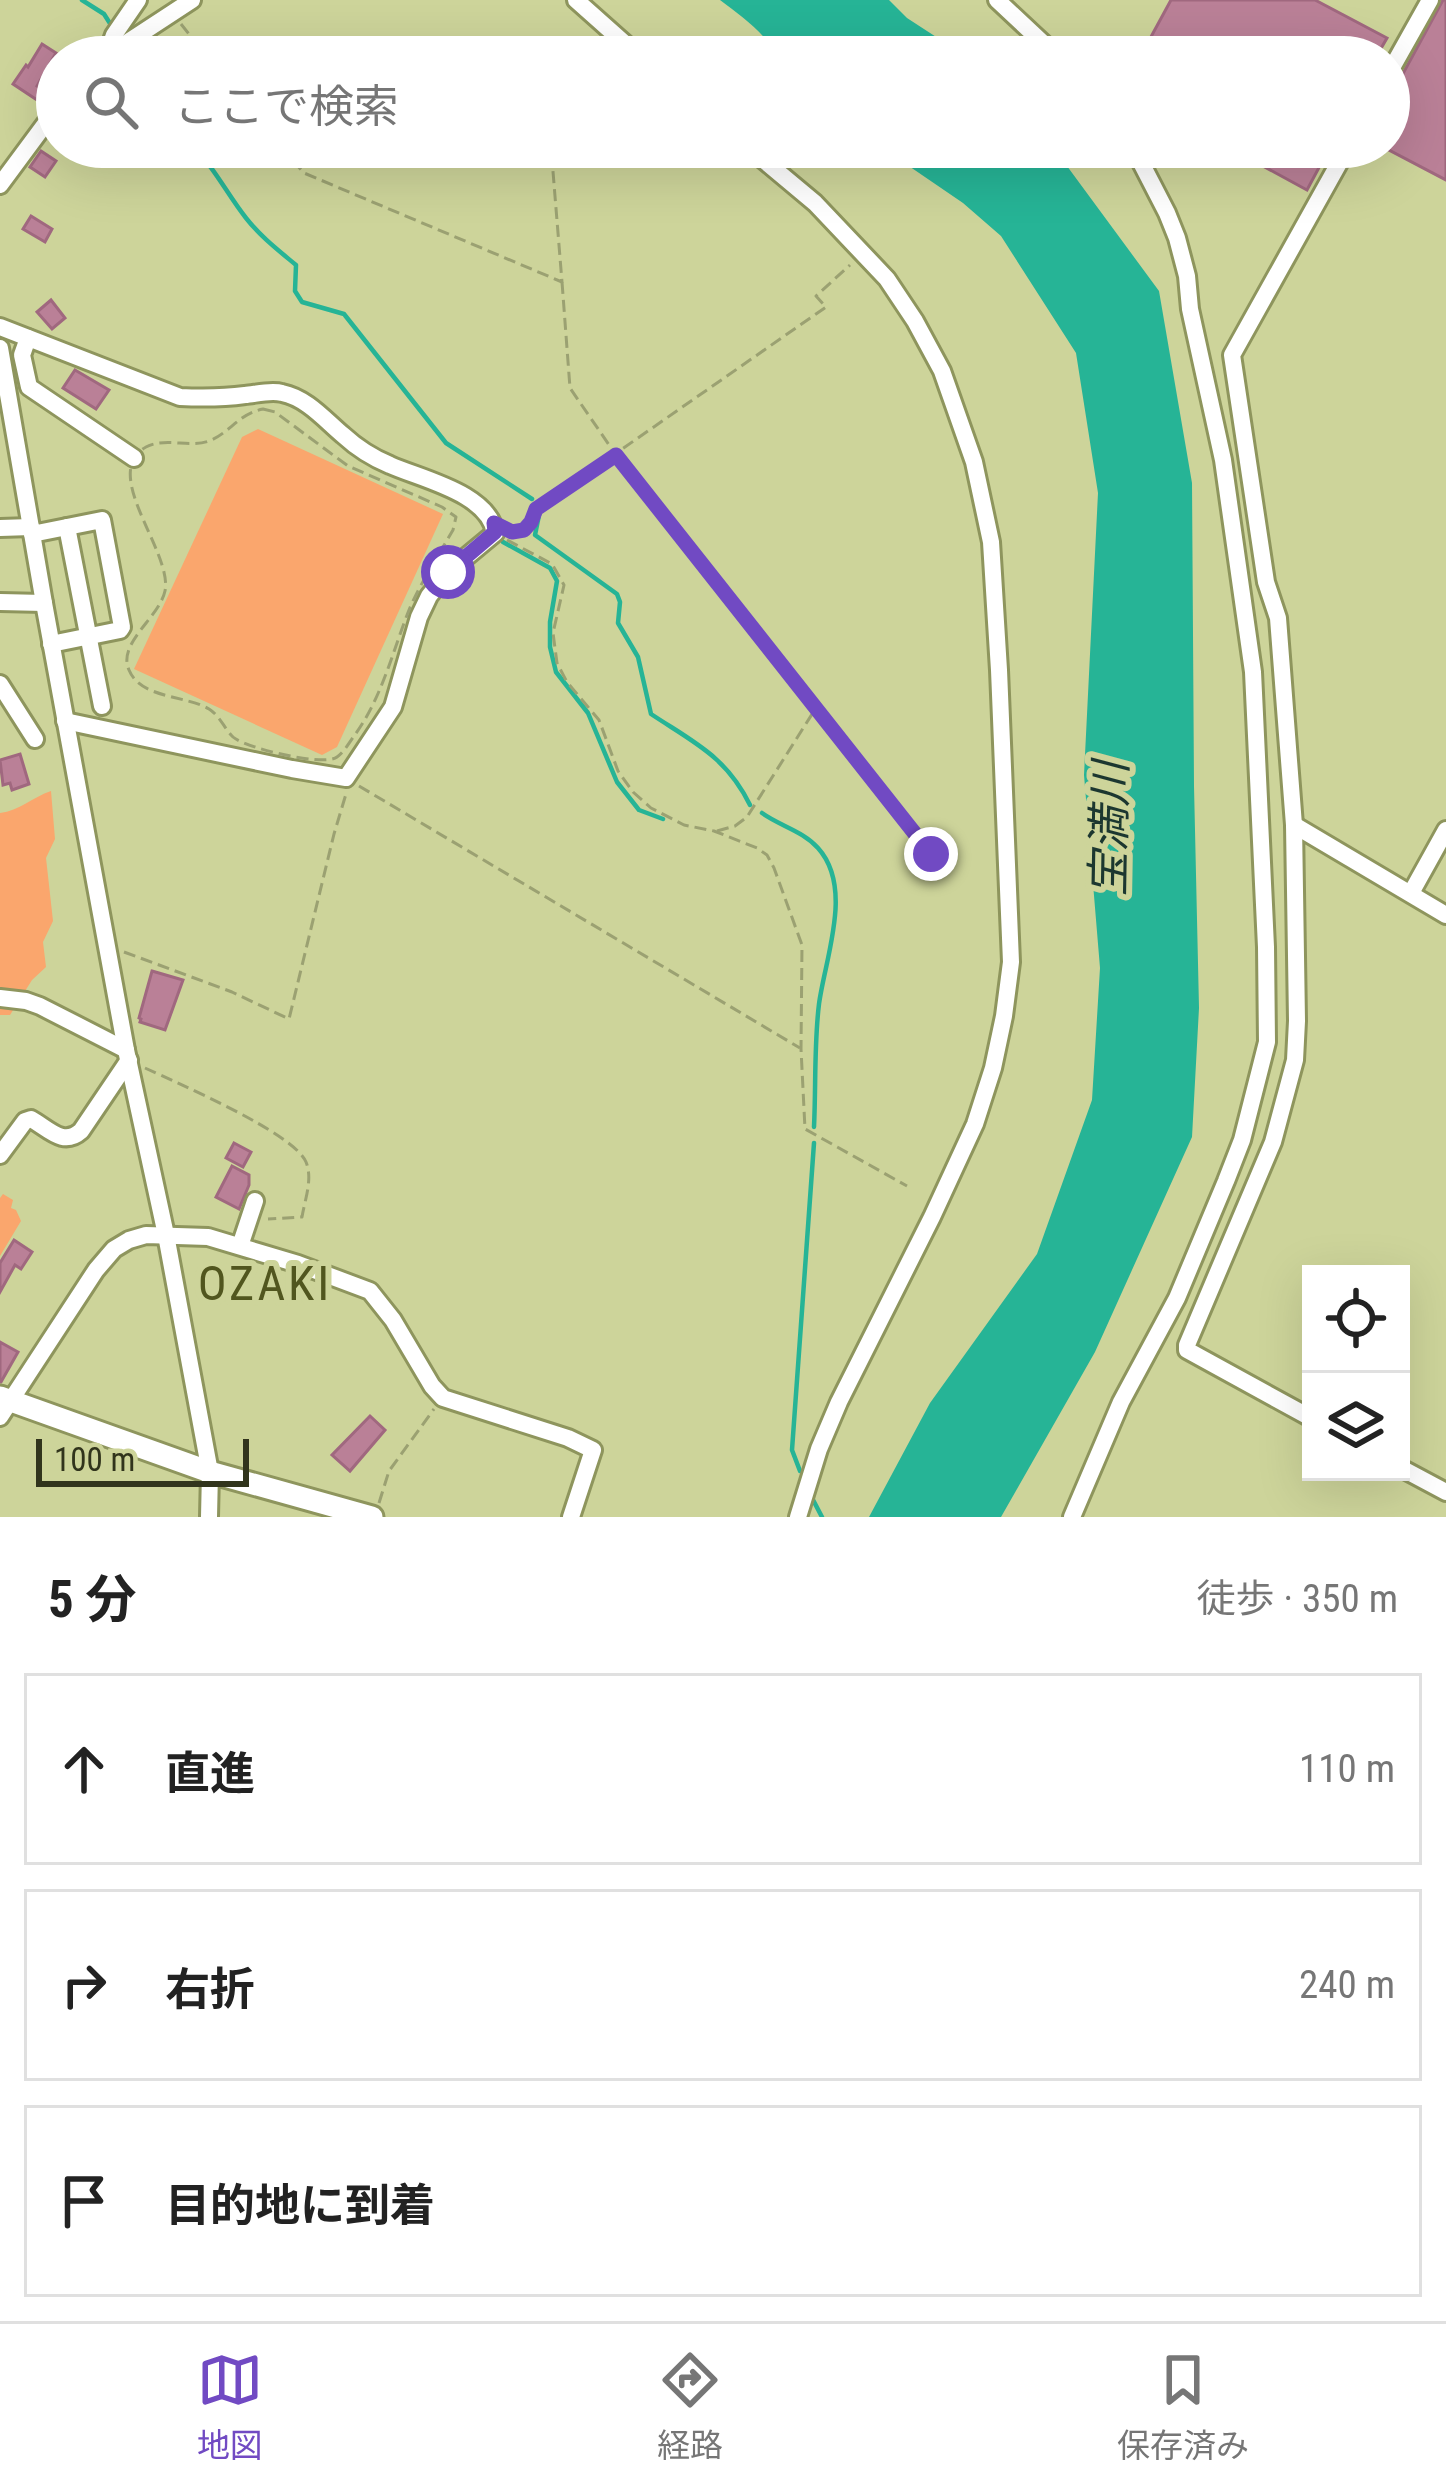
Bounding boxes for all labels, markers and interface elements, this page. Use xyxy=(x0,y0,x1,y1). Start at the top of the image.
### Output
search box xyxy=(36,36,1410,168)
icon: search xyxy=(78,69,144,135)
text: ここで検索 xyxy=(174,80,399,133)
route start xyxy=(421,545,475,599)
water label: 宝満川 xyxy=(1082,757,1137,897)
route end xyxy=(904,827,958,881)
district label: OZAKI xyxy=(198,1255,332,1312)
map controls xyxy=(1302,1265,1410,1481)
button: locate xyxy=(1302,1265,1410,1373)
button: layers xyxy=(1302,1373,1410,1481)
scale bar xyxy=(36,1433,249,1486)
text: 100 m xyxy=(54,1440,135,1479)
text: 5 分 xyxy=(48,1570,137,1629)
text: 徒歩 · 350 m xyxy=(1197,1576,1398,1622)
icon: ahead xyxy=(51,1736,117,1802)
text: 110 m xyxy=(1299,1746,1395,1792)
text: 直進 xyxy=(165,1747,255,1800)
icon: right xyxy=(51,1952,117,2018)
text: 240 m xyxy=(1299,1962,1395,2008)
text: 右折 xyxy=(165,1963,255,2016)
icon: arrive xyxy=(51,2168,117,2234)
text: 目的地に到着 xyxy=(165,2179,435,2232)
tab: 地図 xyxy=(197,2347,263,2467)
tab: 経路 xyxy=(657,2347,723,2467)
tab: 保存済み xyxy=(1117,2347,1249,2467)

